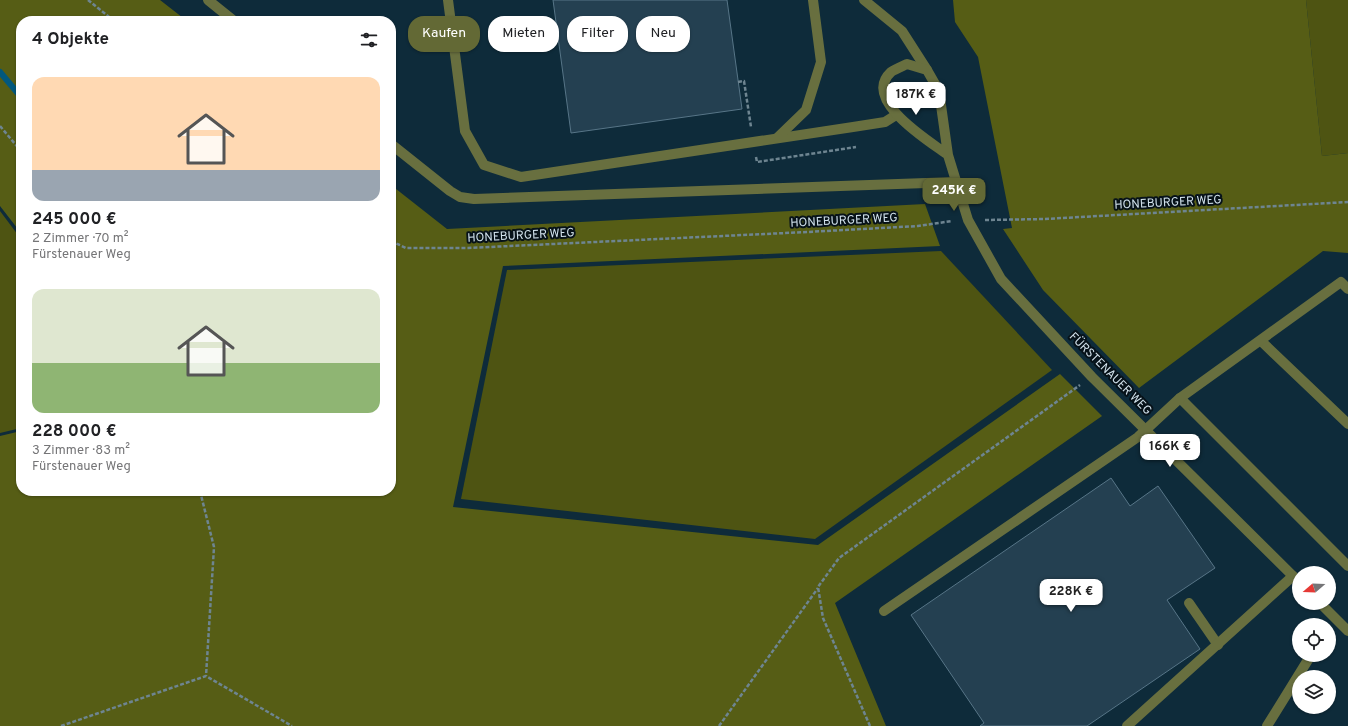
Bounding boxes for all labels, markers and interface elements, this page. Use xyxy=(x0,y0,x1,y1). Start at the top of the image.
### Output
chip: Kaufen xyxy=(408,16,480,52)
chip: Mieten xyxy=(488,16,559,52)
chip: Filter xyxy=(567,16,628,52)
chip: Neu xyxy=(636,16,690,52)
text: 4 Objekte xyxy=(32,29,109,51)
icon: filters xyxy=(358,29,380,51)
pin: 187K € xyxy=(883,82,949,116)
text: 187K € xyxy=(896,87,936,103)
icon: home xyxy=(170,103,242,175)
pin: 245K € xyxy=(921,178,987,212)
text: 245K € xyxy=(932,183,976,199)
street label: HONEBURGER WEG xyxy=(1114,192,1222,214)
text: 245 000 € xyxy=(32,209,117,231)
street label: HONEBURGER WEG xyxy=(790,210,898,232)
street label: HONEBURGER WEG xyxy=(467,225,575,247)
text: 2 Zimmer · 70 m² xyxy=(32,231,128,247)
text: Fürstenauer Weg xyxy=(32,247,131,263)
icon: home xyxy=(170,315,242,387)
street label: FÜRSTENAUER WEG xyxy=(1065,329,1155,419)
text: 228 000 € xyxy=(32,421,116,443)
pin: 166K € xyxy=(1137,434,1203,468)
text: 166K € xyxy=(1149,439,1191,455)
text: 3 Zimmer · 83 m² xyxy=(32,443,130,459)
text: Fürstenauer Weg xyxy=(32,459,131,475)
north arrow xyxy=(1292,566,1336,610)
map controls xyxy=(1292,566,1336,714)
pin: 228K € xyxy=(1038,579,1104,613)
text: 228K € xyxy=(1049,584,1093,600)
button: locate xyxy=(1292,618,1336,662)
button: layers xyxy=(1292,670,1336,714)

